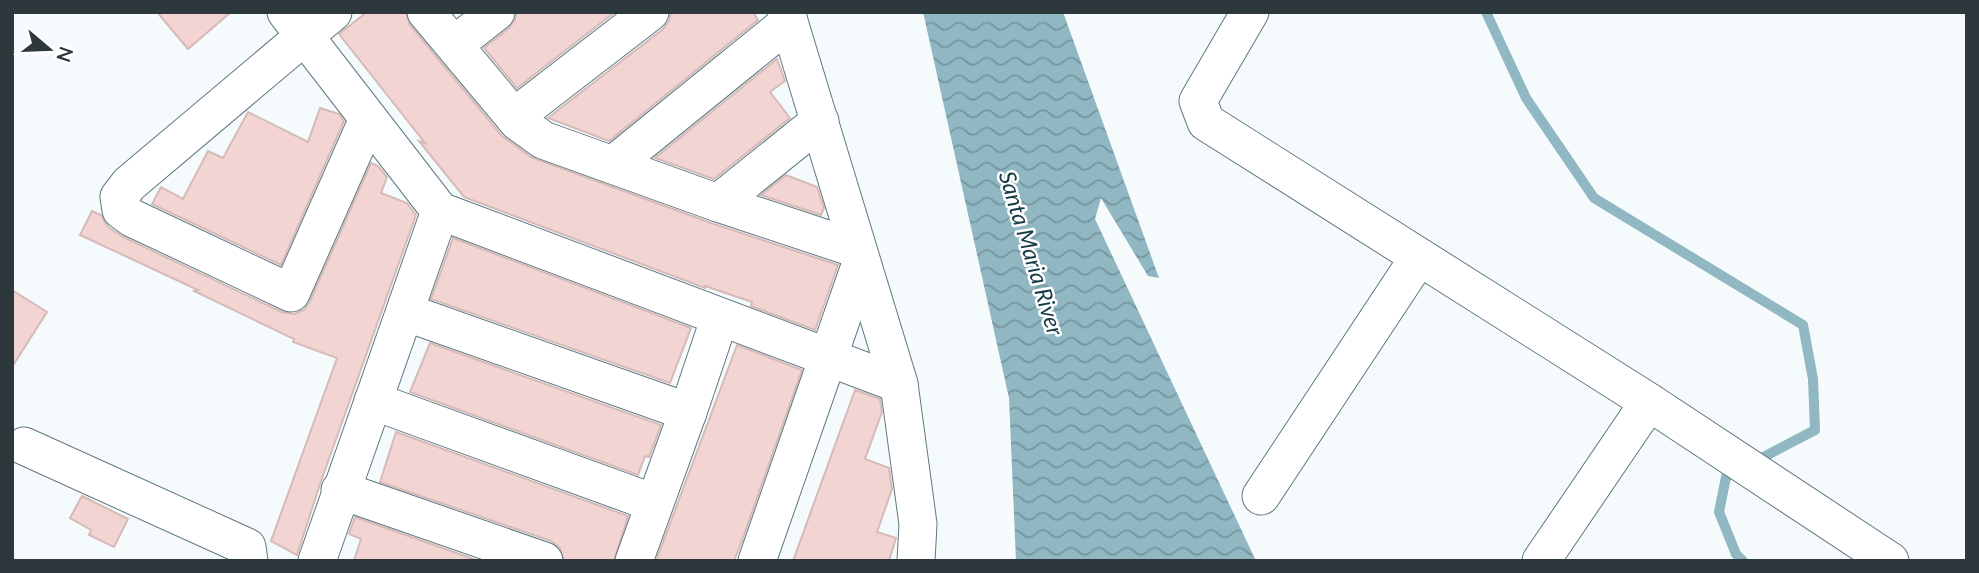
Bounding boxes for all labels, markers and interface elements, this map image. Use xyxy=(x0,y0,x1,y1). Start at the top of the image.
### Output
north arrow xyxy=(14,14,84,84)
text: N xyxy=(52,44,79,65)
water label: Santa Maria River xyxy=(994,168,1071,340)

